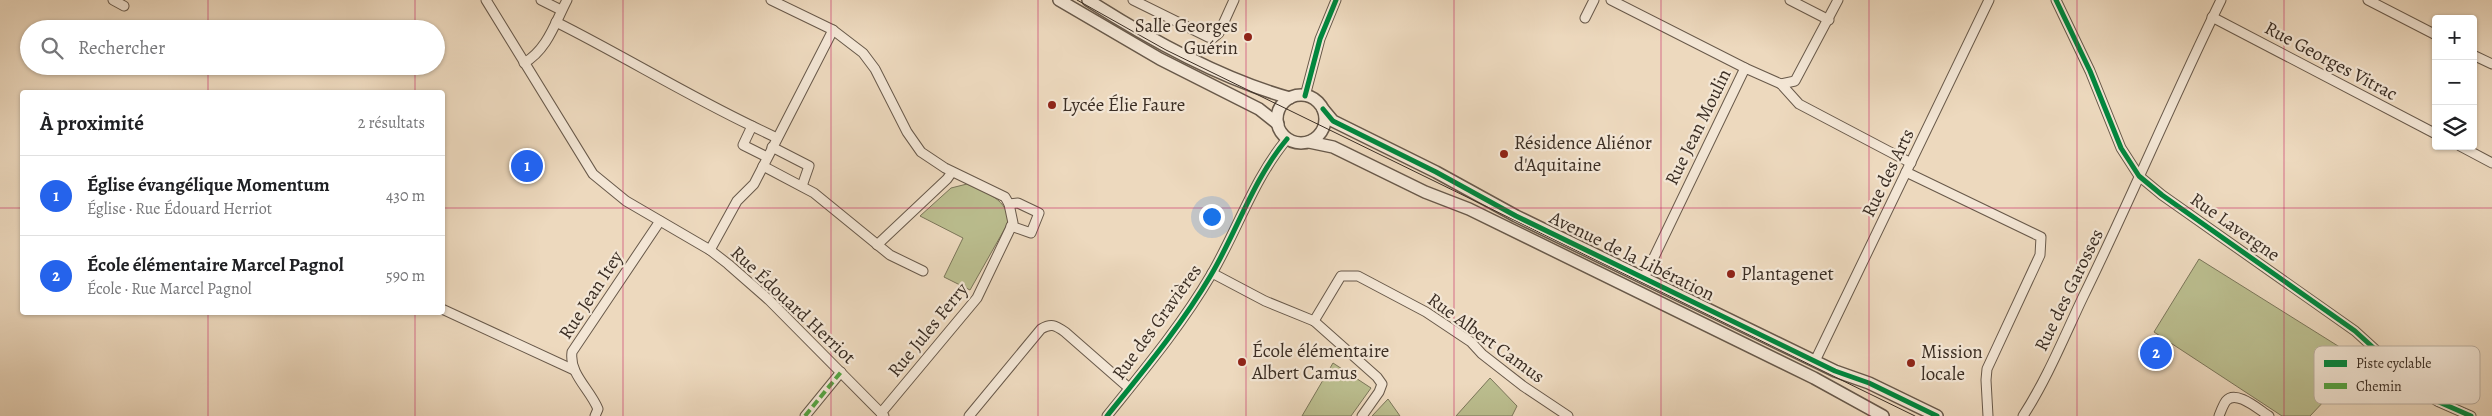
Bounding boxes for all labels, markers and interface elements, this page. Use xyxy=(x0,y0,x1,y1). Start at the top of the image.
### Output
place label: Salle Georges Guérin xyxy=(1135,13,1238,61)
street label: Rue Georges Vitrac xyxy=(2260,15,2402,107)
map controls xyxy=(2432,15,2477,150)
button: + xyxy=(2432,15,2477,60)
search box xyxy=(20,20,445,75)
marker: Salle Georges Guérin xyxy=(1242,31,1254,43)
icon: search xyxy=(38,34,66,62)
text: Rechercher xyxy=(78,35,165,61)
button: − xyxy=(2432,60,2477,105)
street label: Rue Jean Moulin xyxy=(1659,64,1737,190)
place label: Lycée Élie Faure xyxy=(1062,92,1185,118)
marker: Lycée Élie Faure xyxy=(1046,99,1058,111)
button: layers xyxy=(2432,105,2477,150)
text: À proximité xyxy=(40,109,144,137)
text: 2 résultats xyxy=(358,112,425,134)
street label: Rue des Arts xyxy=(1855,124,1921,222)
place label: Résidence Aliénor d'Aquitaine xyxy=(1514,130,1652,178)
pin: 1 xyxy=(511,147,543,185)
marker: Résidence Aliénor d'Aquitaine xyxy=(1498,148,1510,160)
text: Église évangélique Momentum xyxy=(87,172,330,198)
text: 1 xyxy=(53,185,59,207)
text: 430 m xyxy=(386,185,425,207)
street label: Rue Lavergne xyxy=(2185,186,2285,268)
text: Église · Rue Édouard Herriot xyxy=(87,198,272,220)
your location xyxy=(1199,204,1225,230)
street label: Avenue de la Libération xyxy=(1544,204,1719,307)
street label: Rue des Garosses xyxy=(2028,225,2110,355)
street label: Rue Édouard Herriot xyxy=(725,240,861,370)
street label: Rue Jean Itey xyxy=(553,245,630,344)
text: École élémentaire Marcel Pagnol xyxy=(87,252,344,278)
street label: Rue des Gravières xyxy=(1106,259,1208,385)
place label: Plantagenet xyxy=(1741,261,1834,287)
text: 2 xyxy=(52,265,60,287)
text: 590 m xyxy=(386,265,425,287)
marker: Plantagenet xyxy=(1725,268,1737,280)
street label: Rue Jules Ferry xyxy=(882,277,975,383)
text: École · Rue Marcel Pagnol xyxy=(87,278,252,300)
street label: Rue Albert Camus xyxy=(1422,287,1550,389)
pin: 2 xyxy=(2140,334,2172,372)
place label: École élémentaire Albert Camus xyxy=(1251,338,1389,386)
place label: Mission locale xyxy=(1921,339,1983,387)
legend xyxy=(2314,346,2480,404)
text: Piste cyclable xyxy=(2356,354,2431,373)
marker: École élémentaire Albert Camus xyxy=(1236,356,1248,368)
marker: Mission locale xyxy=(1905,357,1917,369)
text: Chemin xyxy=(2356,377,2402,396)

